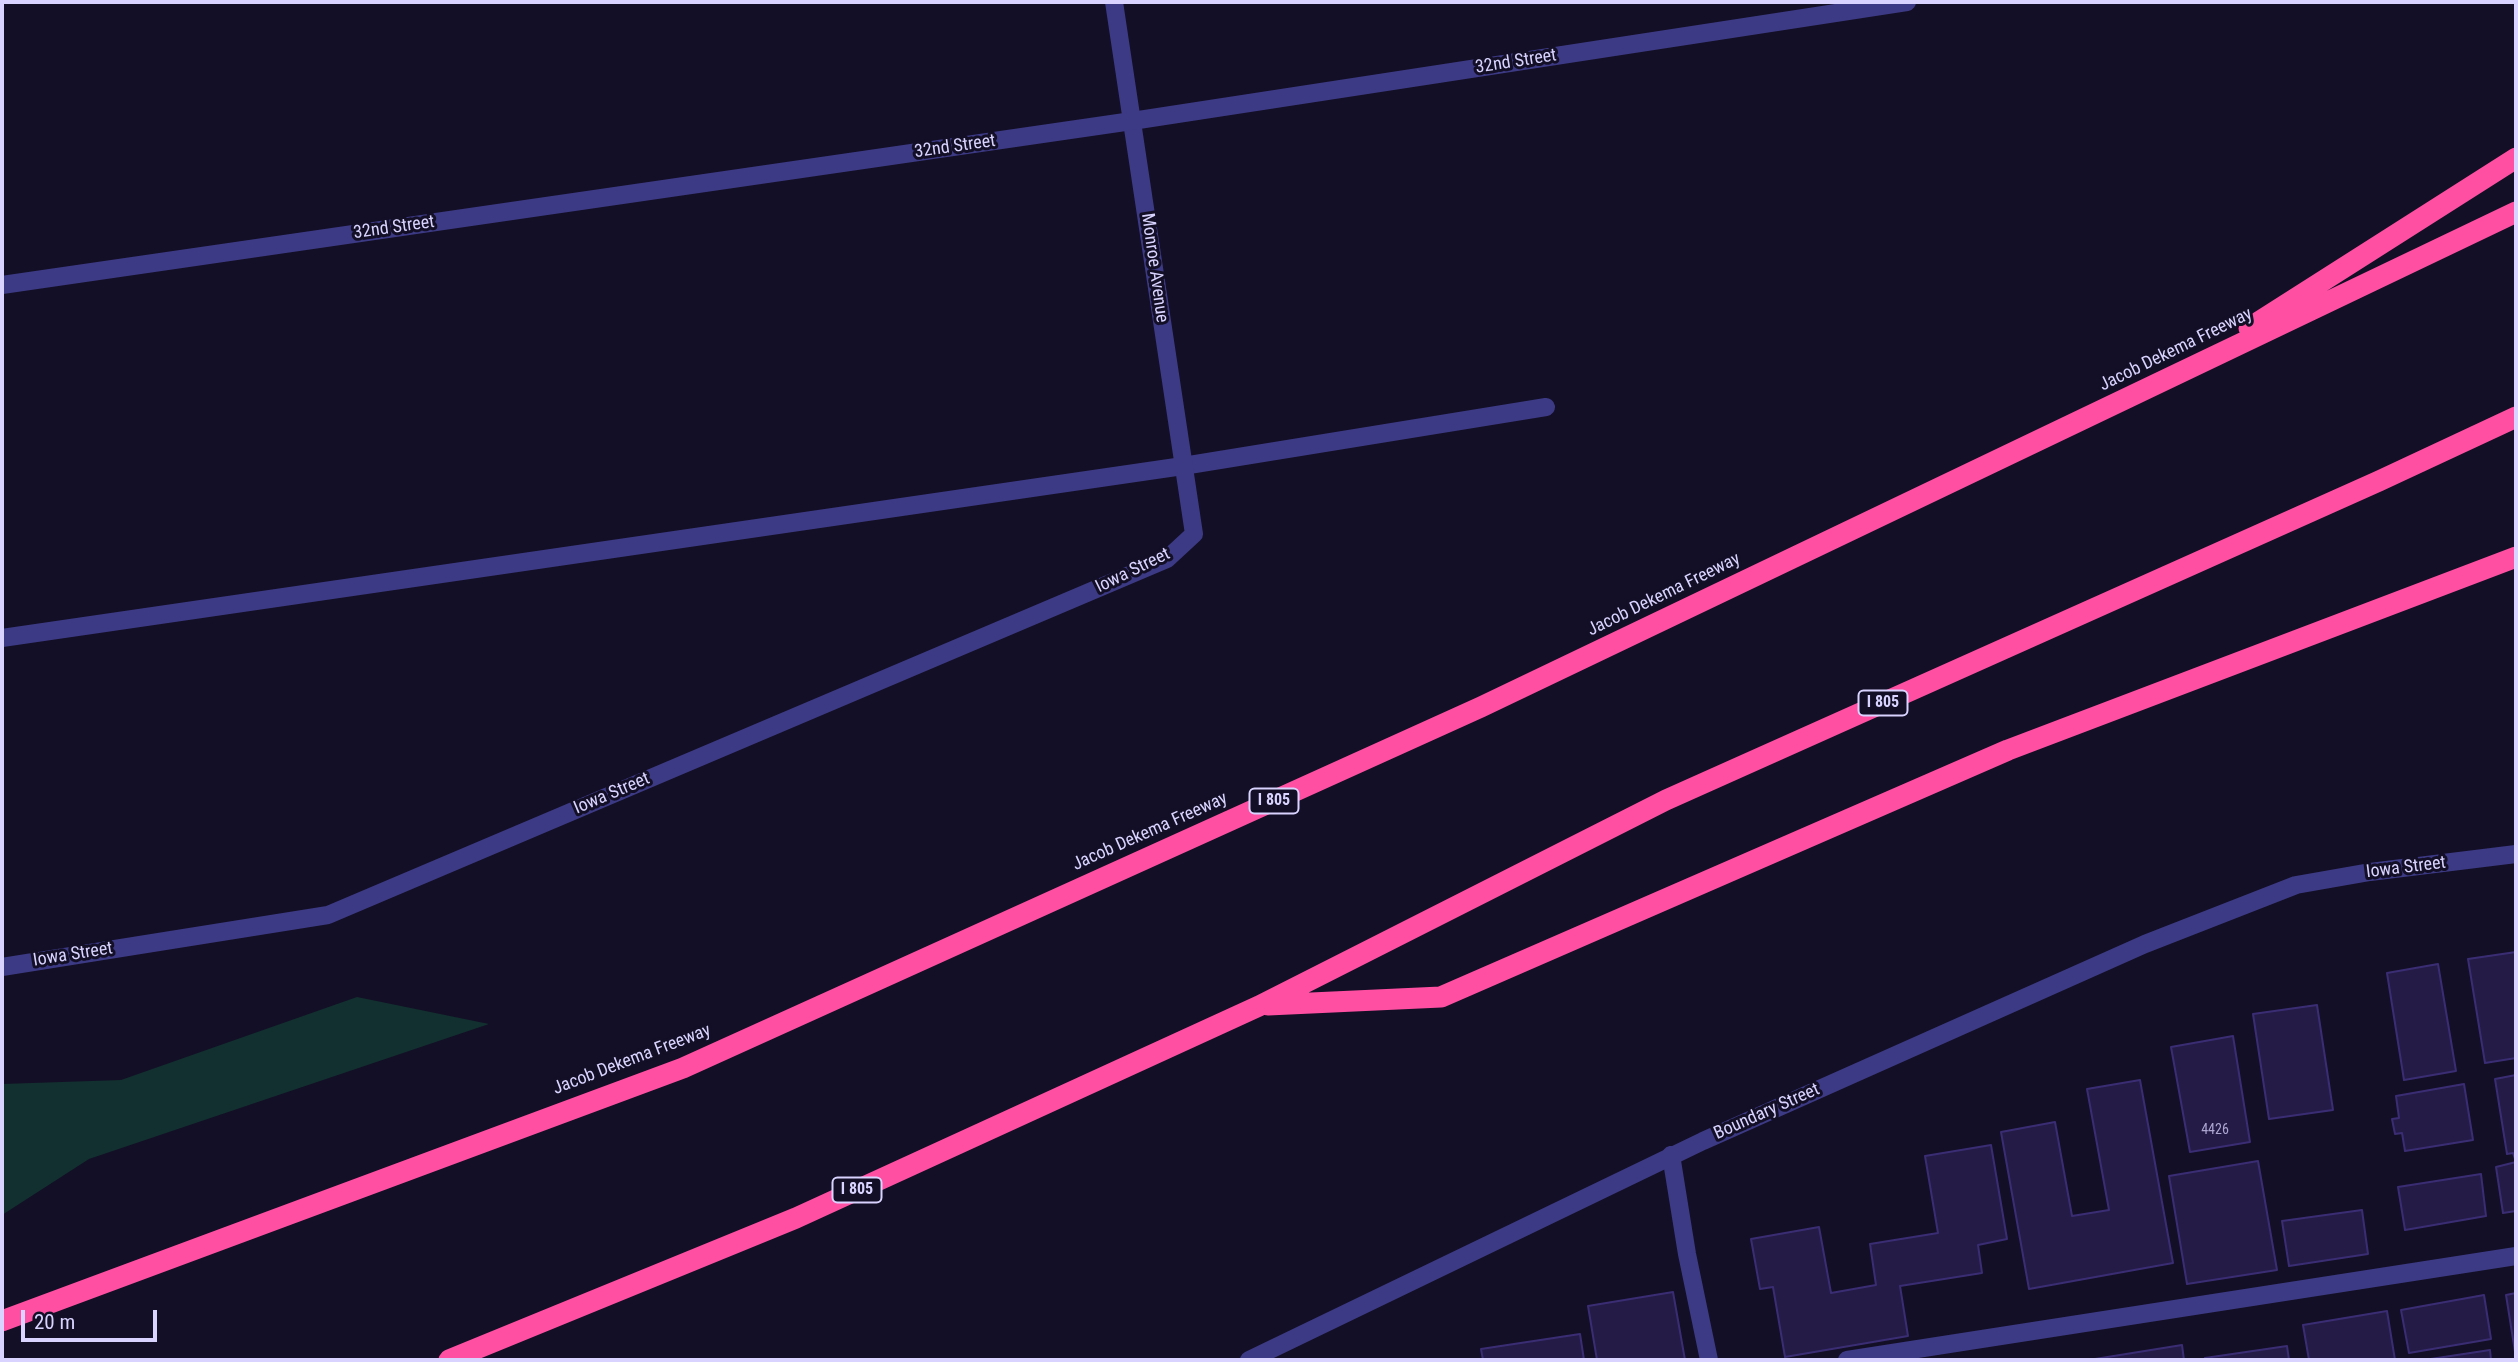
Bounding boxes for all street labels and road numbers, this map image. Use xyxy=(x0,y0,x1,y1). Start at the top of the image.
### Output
street label: 32nd Street xyxy=(1474,45,1558,79)
street label: 32nd Street xyxy=(913,131,997,163)
street label: 32nd Street xyxy=(352,212,436,244)
street label: Monroe Avenue xyxy=(1136,212,1172,324)
street label: Jacob Dekema Freeway xyxy=(2096,304,2256,396)
street label: Iowa Street xyxy=(1092,544,1174,598)
street label: Jacob Dekema Freeway xyxy=(1584,549,1744,641)
road number: I 805 xyxy=(1858,690,1908,716)
street label: Iowa Street xyxy=(571,768,653,820)
street label: Jacob Dekema Freeway xyxy=(1069,788,1231,876)
road number: I 805 xyxy=(1250,788,1298,814)
street label: Iowa Street xyxy=(2365,852,2447,884)
street label: Iowa Street xyxy=(32,938,114,972)
street label: Jacob Dekema Freeway xyxy=(550,1020,714,1100)
street label: Boundary Street xyxy=(1711,1079,1823,1145)
road number: I 805 xyxy=(832,1178,882,1202)

